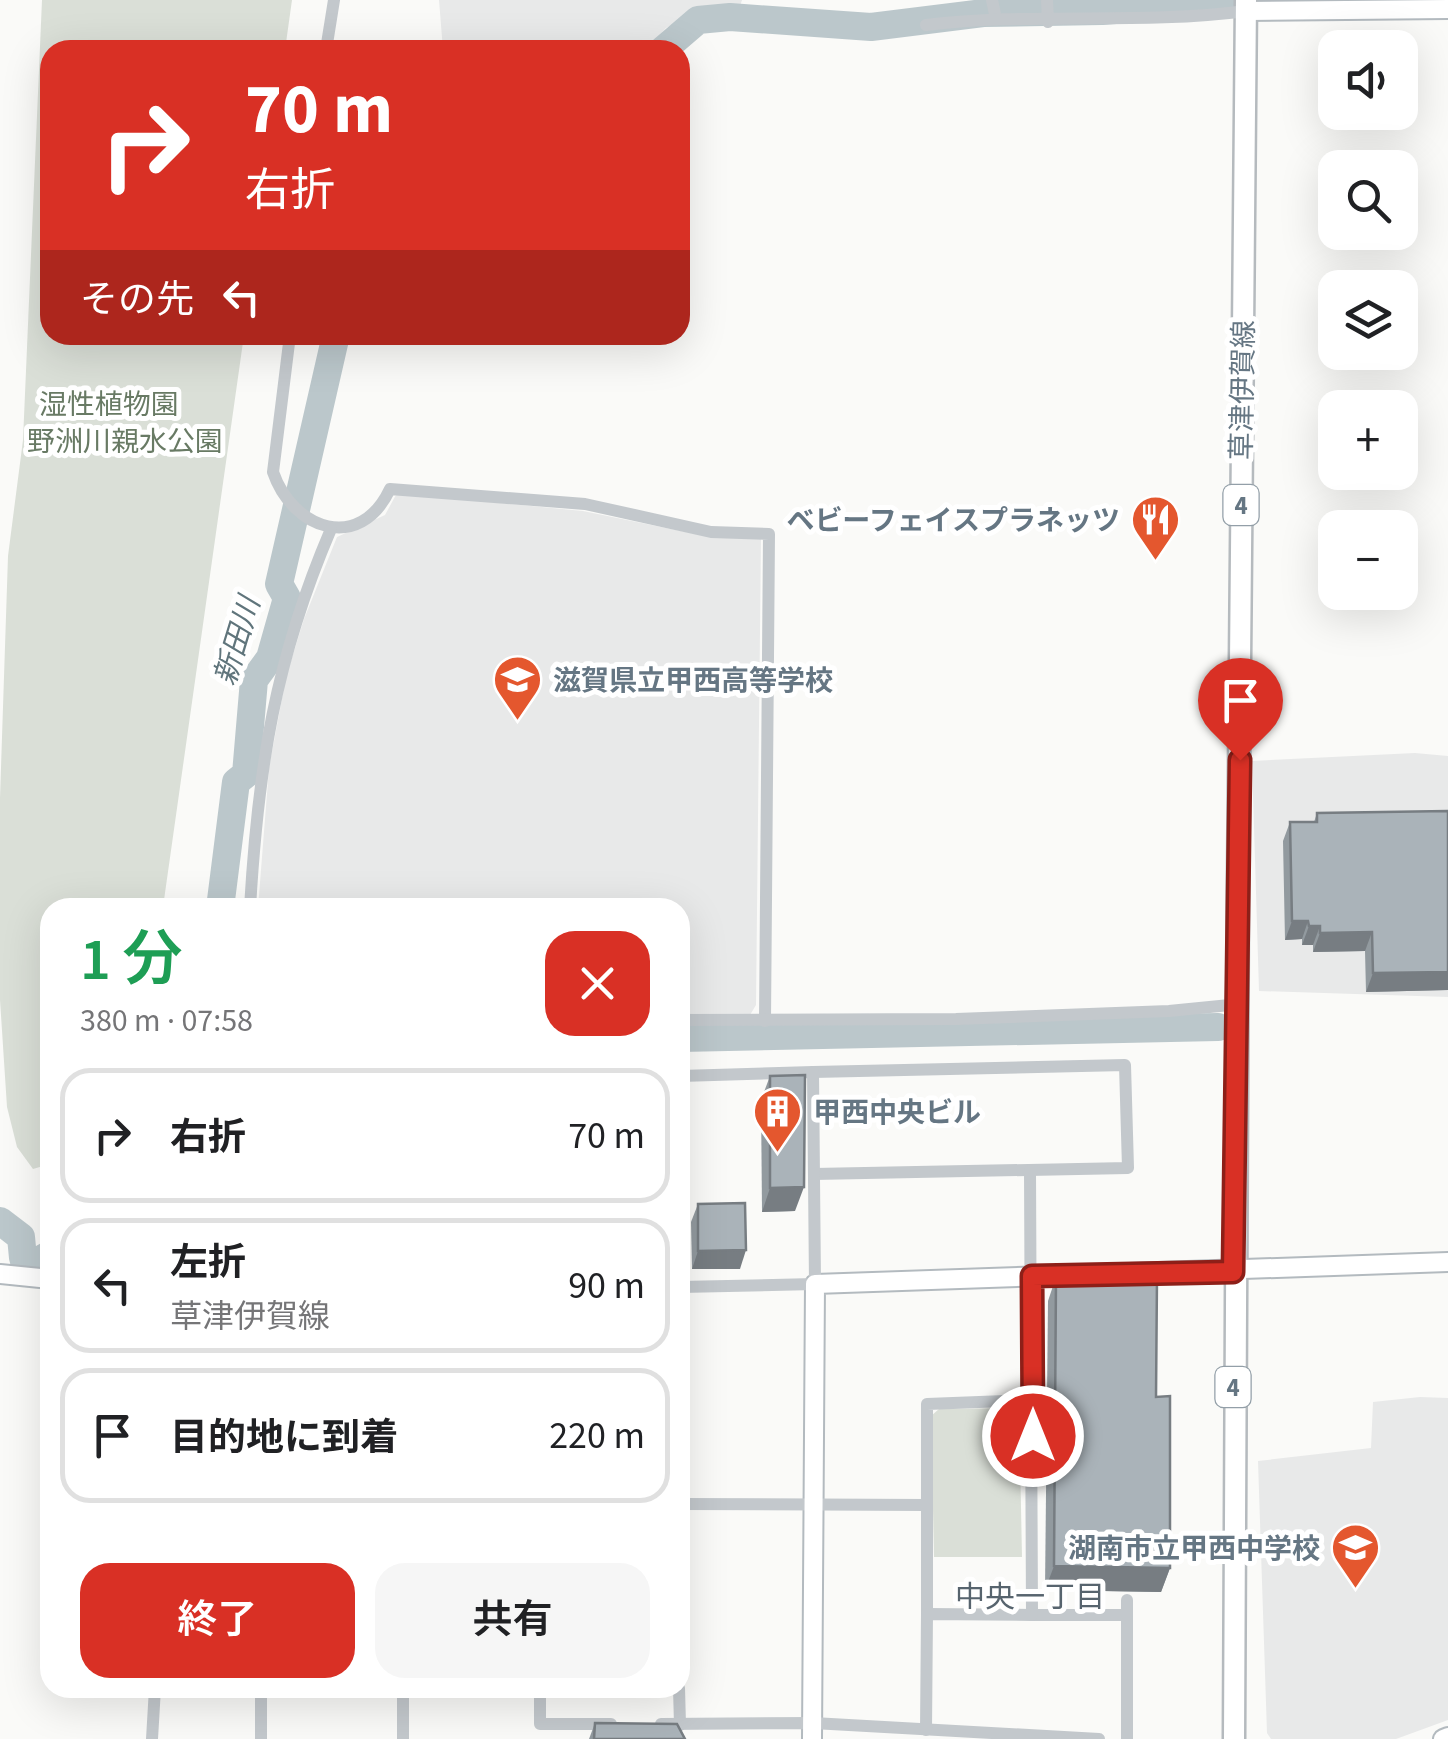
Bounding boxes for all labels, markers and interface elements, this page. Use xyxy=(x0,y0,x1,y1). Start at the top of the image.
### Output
map controls xyxy=(1318,30,1418,610)
button: sound xyxy=(1318,30,1418,130)
text: 70 m xyxy=(245,60,393,160)
icon: right xyxy=(80,80,210,210)
button: search xyxy=(1318,150,1418,250)
text: 右折 xyxy=(245,159,335,223)
icon: left xyxy=(214,270,269,325)
button: layers xyxy=(1318,270,1418,370)
text: その先 xyxy=(80,273,194,327)
street label: 草津伊賀線 xyxy=(1222,320,1264,460)
park label: 湿性植物園 xyxy=(39,385,179,425)
button: + xyxy=(1318,390,1418,490)
park label: 野洲川親水公園 xyxy=(27,422,223,462)
road number: 4 xyxy=(1224,485,1258,525)
restaurant icon: ベビーフェイスプラネッツ xyxy=(1129,494,1181,562)
place label: ベビーフェイスプラネッツ xyxy=(787,501,1120,541)
button: − xyxy=(1318,510,1418,610)
water label: 新田川 xyxy=(204,589,272,690)
school or university icon: 滋賀県立甲西高等学校 xyxy=(492,654,544,722)
pin xyxy=(1198,658,1283,761)
place label: 滋賀県立甲西高等学校 xyxy=(553,661,833,701)
icon: arrive xyxy=(1213,673,1268,728)
text: 1 分 xyxy=(80,918,183,1003)
button: close xyxy=(545,931,650,1036)
text: 380 m · 07:58 xyxy=(80,998,253,1044)
building icon: 甲西中央ビル xyxy=(752,1086,804,1154)
place label: 甲西中央ビル xyxy=(813,1093,981,1133)
icon: right xyxy=(85,1108,140,1163)
text: 70 m xyxy=(568,1109,645,1163)
text: 右折 xyxy=(170,1111,246,1165)
text: 左折 xyxy=(170,1236,246,1290)
icon: left xyxy=(85,1258,140,1313)
text: 90 m xyxy=(568,1259,645,1313)
text: 草津伊賀線 xyxy=(170,1294,330,1340)
road number: 4 xyxy=(1216,1367,1250,1407)
position arrow xyxy=(981,1384,1085,1488)
icon: arrive xyxy=(85,1408,140,1463)
text: 220 m xyxy=(549,1409,645,1463)
text: 目的地に到着 xyxy=(170,1411,398,1465)
school or university icon: 湖南市立甲西中学校 xyxy=(1329,1522,1381,1590)
place label: 湖南市立甲西中学校 xyxy=(1068,1529,1320,1569)
button: 終了 xyxy=(80,1563,355,1678)
button: 共有 xyxy=(375,1563,650,1678)
district label: 中央一丁目 xyxy=(955,1576,1105,1619)

